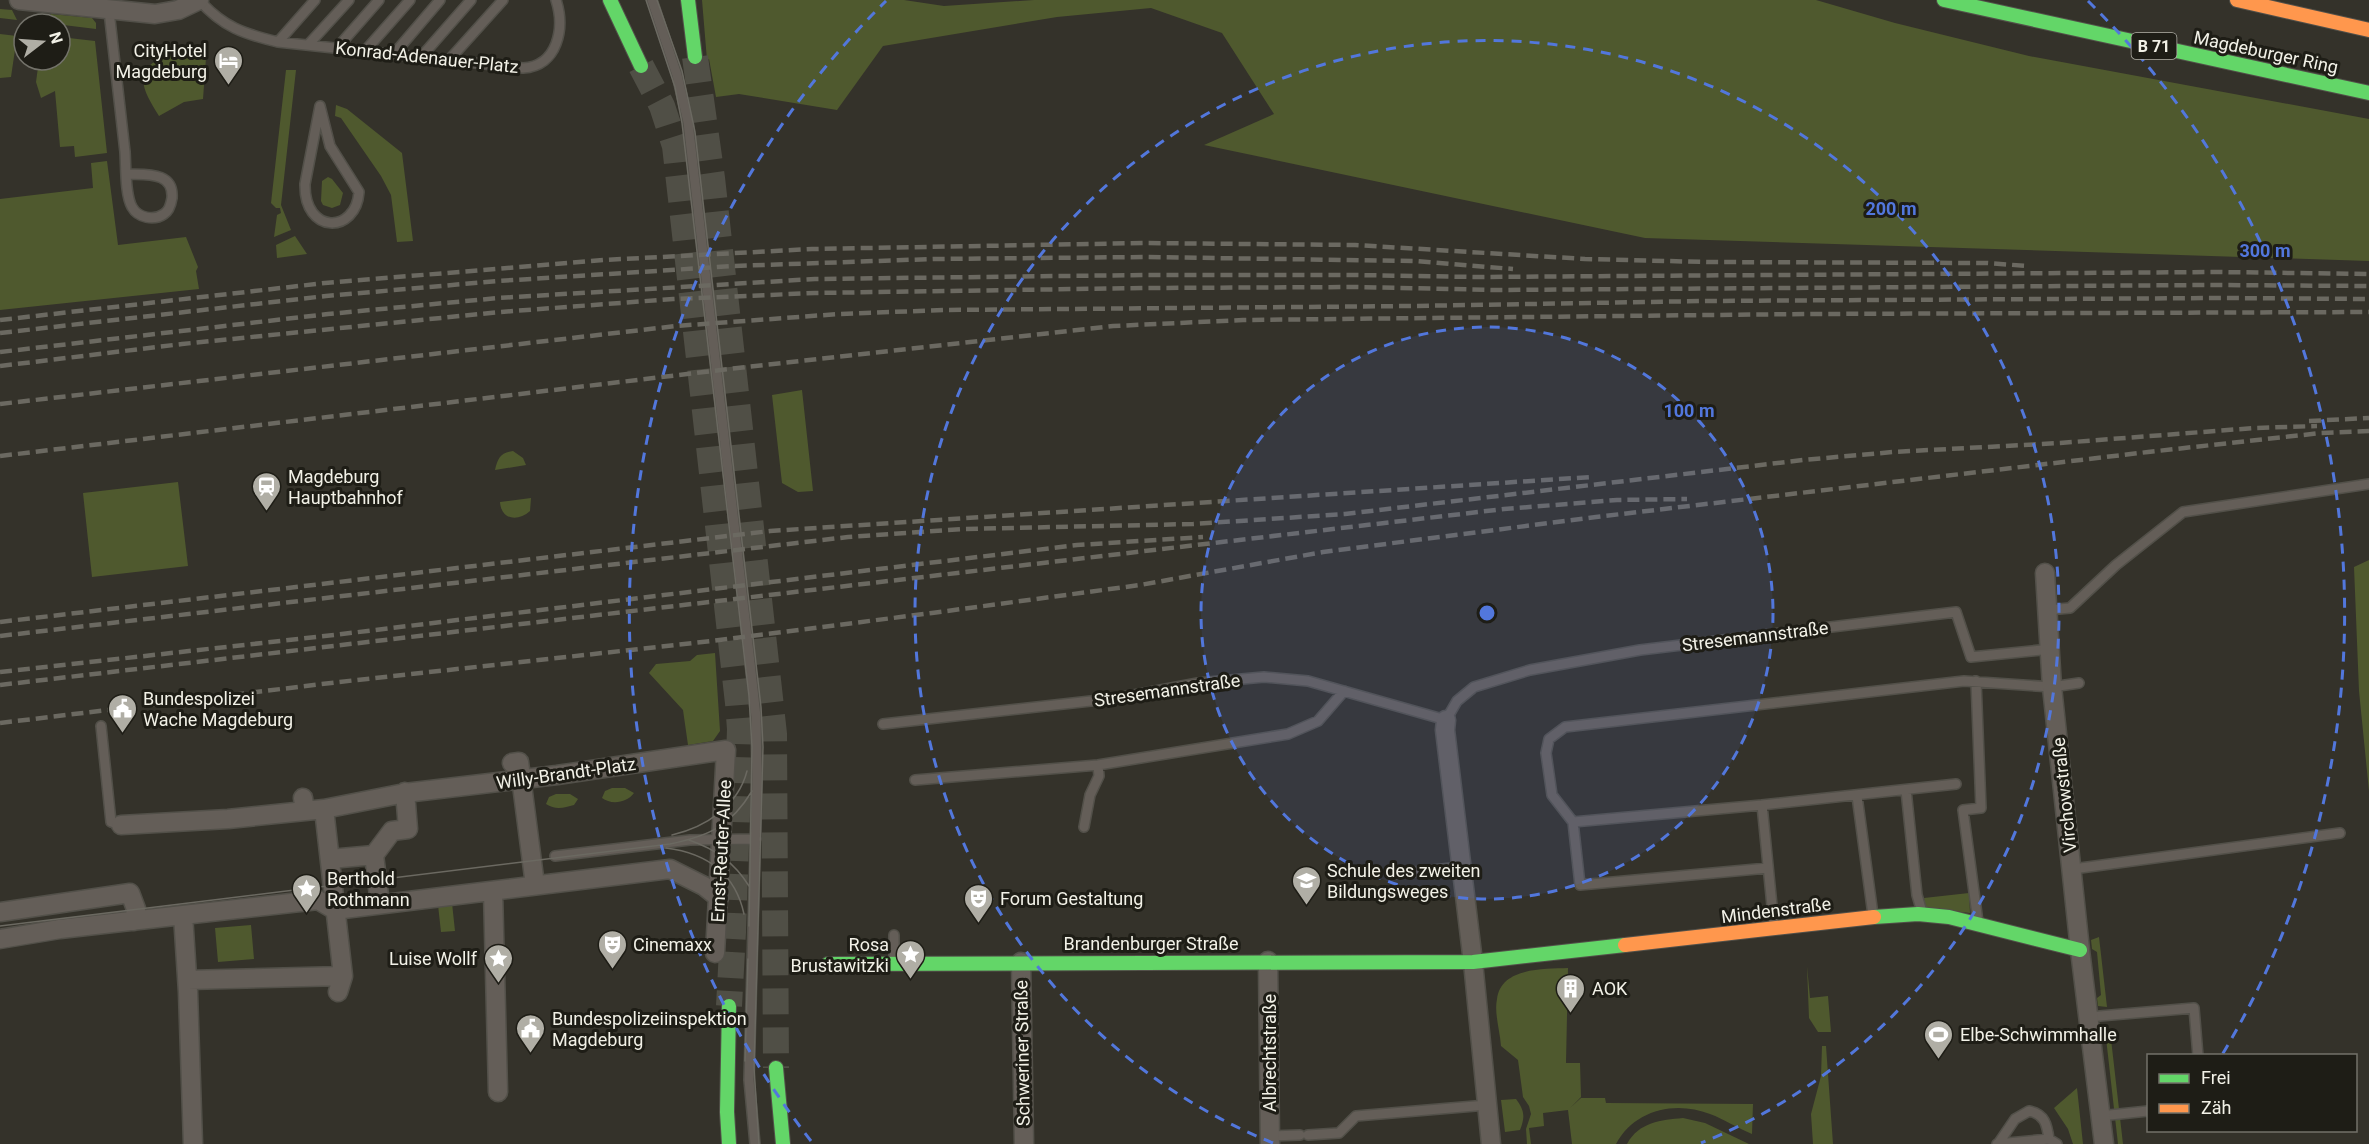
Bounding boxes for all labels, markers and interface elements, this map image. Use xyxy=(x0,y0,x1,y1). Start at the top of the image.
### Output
north arrow xyxy=(12,12,72,72)
street label: Magdeburger Ring xyxy=(2192,26,2340,78)
text: N xyxy=(45,30,67,46)
road number: B 71 xyxy=(2132,33,2176,59)
street label: Konrad-Adenauer-Platz xyxy=(334,37,520,77)
place label: CityHotel Magdeburg xyxy=(116,40,207,82)
hotel icon: CityHotel Magdeburg xyxy=(212,44,244,86)
text: 200 m xyxy=(1865,198,1917,219)
text: 300 m xyxy=(2239,240,2291,261)
text: 100 m xyxy=(1663,400,1715,421)
place label: Magdeburg Hauptbahnhof xyxy=(288,466,403,508)
station icon: Magdeburg Hauptbahnhof xyxy=(251,470,283,512)
centre of rings xyxy=(1477,603,1497,623)
street label: Stresemannstraße xyxy=(1681,617,1829,655)
street label: Stresemannstraße xyxy=(1093,669,1241,711)
place label: Bundespolizei Wache Magdeburg xyxy=(143,688,293,730)
public building icon: Bundespolizei Wache Magdeburg xyxy=(106,692,138,734)
street label: Virchowstraße xyxy=(2048,736,2080,854)
street label: Willy-Brandt-Platz xyxy=(495,753,637,793)
street label: Ernst-Reuter-Allee xyxy=(707,779,735,923)
place label: Schule des zweiten Bildungsweges xyxy=(1327,860,1481,902)
school or university icon: Schule des zweiten Bildungsweges xyxy=(1290,864,1322,906)
place label: Berthold Rothmann xyxy=(327,868,410,910)
place icon: Berthold Rothmann xyxy=(290,872,322,914)
theatre icon: Forum Gestaltung xyxy=(963,882,995,924)
place label: Forum Gestaltung xyxy=(1000,888,1143,909)
street label: Mindenstraße xyxy=(1720,893,1832,927)
theatre icon: Cinemaxx xyxy=(596,928,628,970)
street label: Brandenburger Straße xyxy=(1064,933,1238,954)
place label: Cinemaxx xyxy=(633,934,712,955)
place label: Rosa Brustawitzki xyxy=(791,934,889,976)
place icon: Rosa Brustawitzki xyxy=(894,938,926,980)
place icon: Luise Wollf xyxy=(482,942,514,984)
place label: Luise Wollf xyxy=(389,948,478,969)
building icon: AOK xyxy=(1555,972,1587,1014)
place label: AOK xyxy=(1592,978,1628,999)
street label: Schweriner Straße xyxy=(1010,980,1034,1126)
street label: Albrechtstraße xyxy=(1259,994,1280,1112)
place label: Bundespolizeiinspektion Magdeburg xyxy=(552,1008,747,1050)
public building icon: Bundespolizeiinspektion Magdeburg xyxy=(515,1012,547,1054)
sports icon: Elbe-Schwimmhalle xyxy=(1923,1018,1955,1060)
place label: Elbe-Schwimmhalle xyxy=(1960,1024,2117,1045)
legend xyxy=(2147,1054,2357,1132)
text: Frei xyxy=(2201,1067,2231,1088)
text: Zäh xyxy=(2201,1097,2232,1118)

